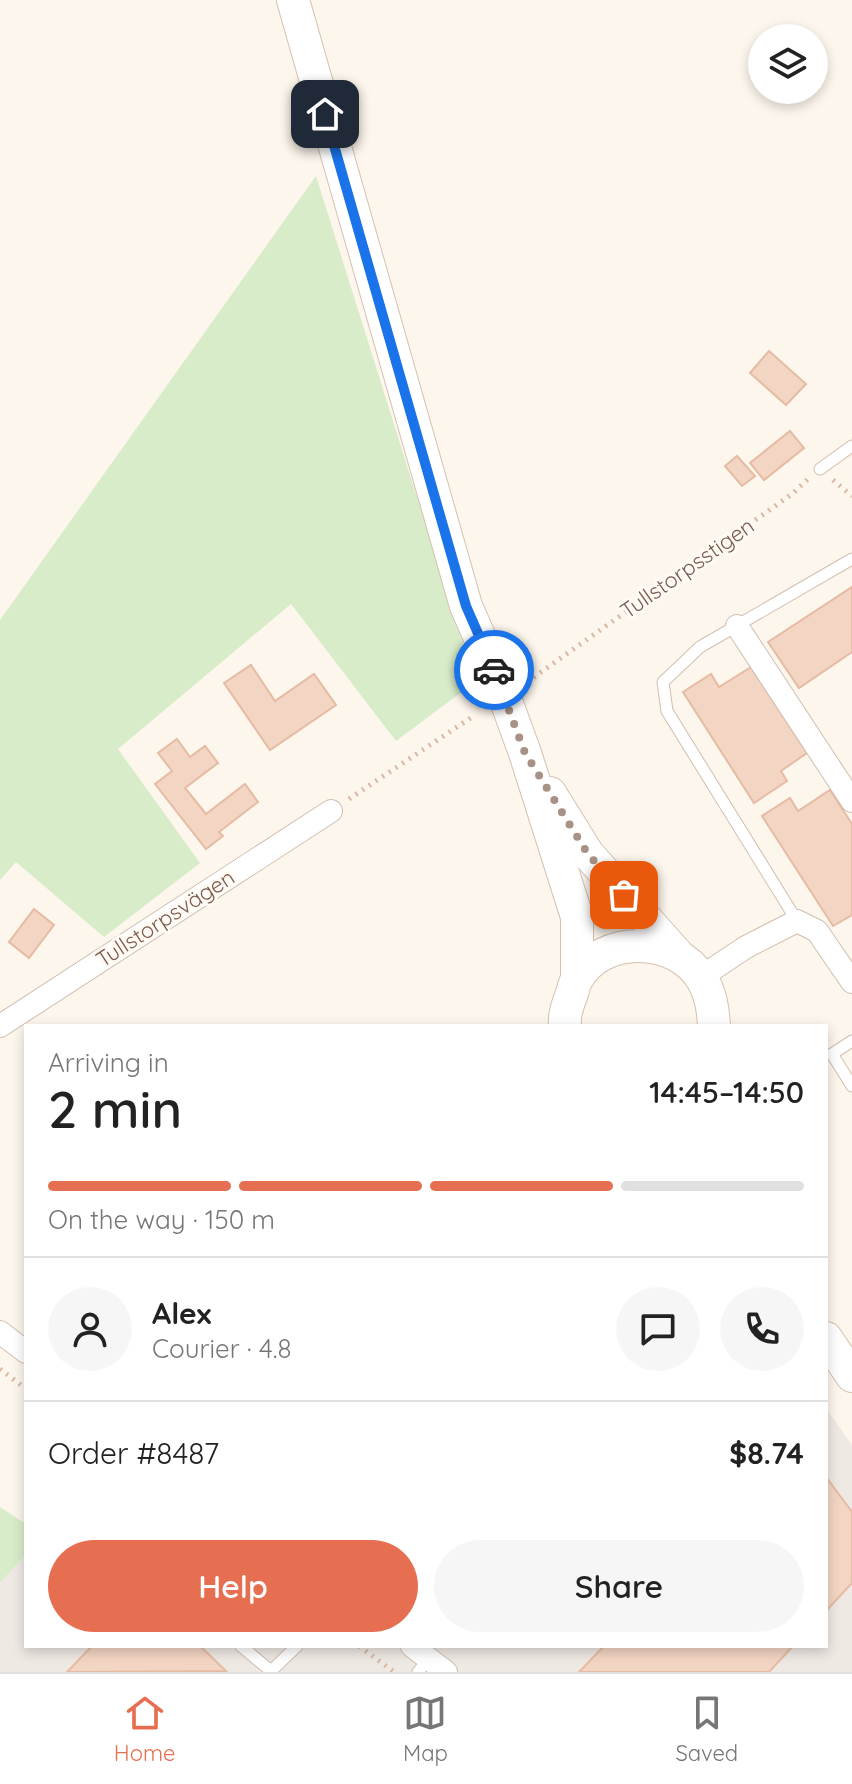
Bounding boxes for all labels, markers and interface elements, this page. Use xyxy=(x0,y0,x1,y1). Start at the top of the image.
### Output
map controls xyxy=(748,24,828,104)
button: layers xyxy=(748,24,828,104)
pin xyxy=(291,80,359,148)
icon: home xyxy=(303,92,347,136)
street label: Tullstorpsstigen xyxy=(615,511,759,625)
courier xyxy=(454,630,534,710)
icon: car xyxy=(472,648,516,692)
pin xyxy=(590,861,658,929)
street label: Tullstorpsvägen xyxy=(90,863,240,973)
icon: bag xyxy=(602,873,646,917)
text: Arriving in xyxy=(48,1046,169,1079)
text: 14:45–14:50 xyxy=(649,1073,804,1111)
text: 2 min xyxy=(48,1076,182,1141)
text: On the way · 150 m xyxy=(48,1203,275,1236)
button: person xyxy=(48,1287,132,1371)
button: chat xyxy=(616,1287,700,1371)
button: phone xyxy=(720,1287,804,1371)
text: Alex xyxy=(152,1294,211,1332)
text: Courier · 4.8 xyxy=(152,1332,291,1365)
text: Order #8487 xyxy=(48,1434,219,1472)
text: $8.74 xyxy=(729,1434,804,1472)
button: Help xyxy=(48,1540,418,1632)
button: Share xyxy=(434,1540,804,1632)
tab: Home xyxy=(114,1691,175,1767)
tab: Map xyxy=(403,1691,448,1767)
tab: Saved xyxy=(675,1691,738,1767)

